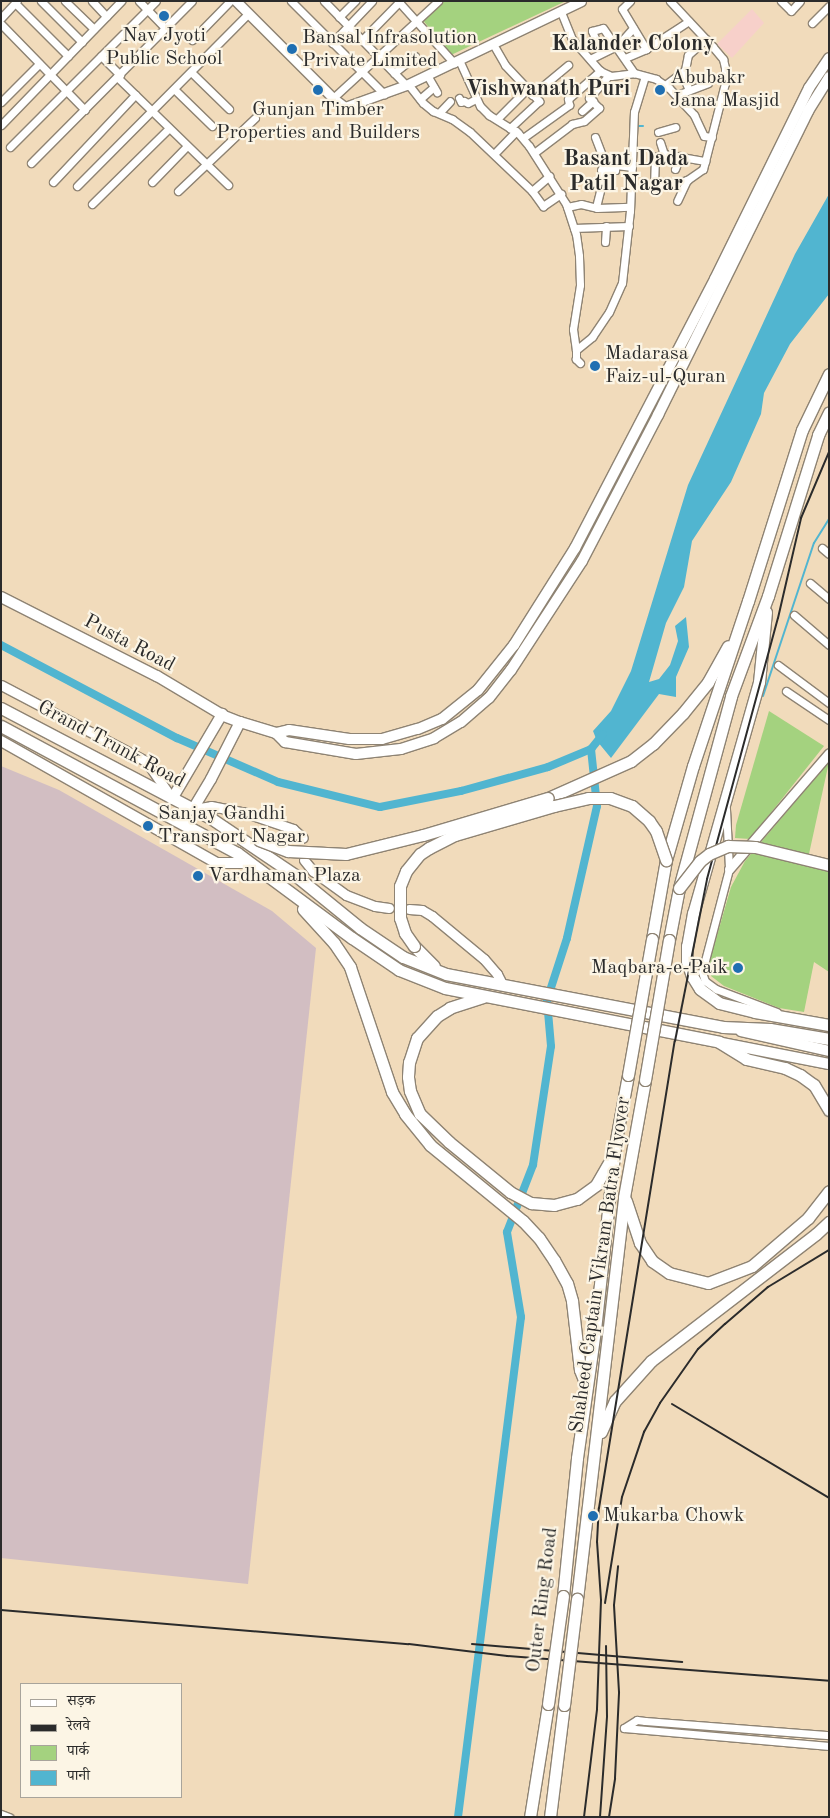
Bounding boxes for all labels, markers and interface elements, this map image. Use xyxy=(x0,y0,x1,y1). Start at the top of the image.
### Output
marker: Nav Jyoti Public School xyxy=(158,10,170,22)
place label: Nav Jyoti Public School xyxy=(106,24,222,71)
place label: Bansal Infrasolution Private Limited xyxy=(302,26,477,73)
district label: Kalander Colony xyxy=(551,32,715,58)
marker: Bansal Infrasolution Private Limited xyxy=(286,43,298,55)
place label: Abubakr Jama Masjid xyxy=(670,66,780,113)
district label: Vishwanath Puri xyxy=(466,77,630,103)
marker: Gunjan Timber Properties and Builders xyxy=(312,84,324,96)
marker: Abubakr Jama Masjid xyxy=(654,84,666,96)
place label: Gunjan Timber Properties and Builders xyxy=(216,98,420,145)
district label: Basant Dada Patil Nagar xyxy=(563,146,689,198)
place label: Madarasa Faiz-ul-Quran xyxy=(605,342,726,389)
marker: Madarasa Faiz-ul-Quran xyxy=(589,360,601,372)
street label: Pusta Road xyxy=(79,610,179,678)
street label: Grand Trunk Road xyxy=(33,696,189,794)
place label: Sanjay Gandhi Transport Nagar xyxy=(158,802,305,849)
marker: Sanjay Gandhi Transport Nagar xyxy=(142,820,154,832)
place label: Vardhaman Plaza xyxy=(208,864,361,888)
marker: Vardhaman Plaza xyxy=(192,870,204,882)
place label: Maqbara-e-Paik xyxy=(591,956,728,980)
marker: Maqbara-e-Paik xyxy=(732,962,744,974)
street label: Shaheed Captain Vikram Batra Flyover xyxy=(565,1095,637,1435)
place label: Mukarba Chowk xyxy=(603,1504,744,1528)
marker: Mukarba Chowk xyxy=(587,1510,599,1522)
street label: Outer Ring Road xyxy=(522,1526,564,1674)
legend xyxy=(20,1683,182,1798)
text: सड़क xyxy=(67,1694,95,1709)
text: रेलवे xyxy=(67,1719,90,1734)
text: पार्क xyxy=(67,1744,89,1759)
text: पानी xyxy=(67,1769,90,1784)

